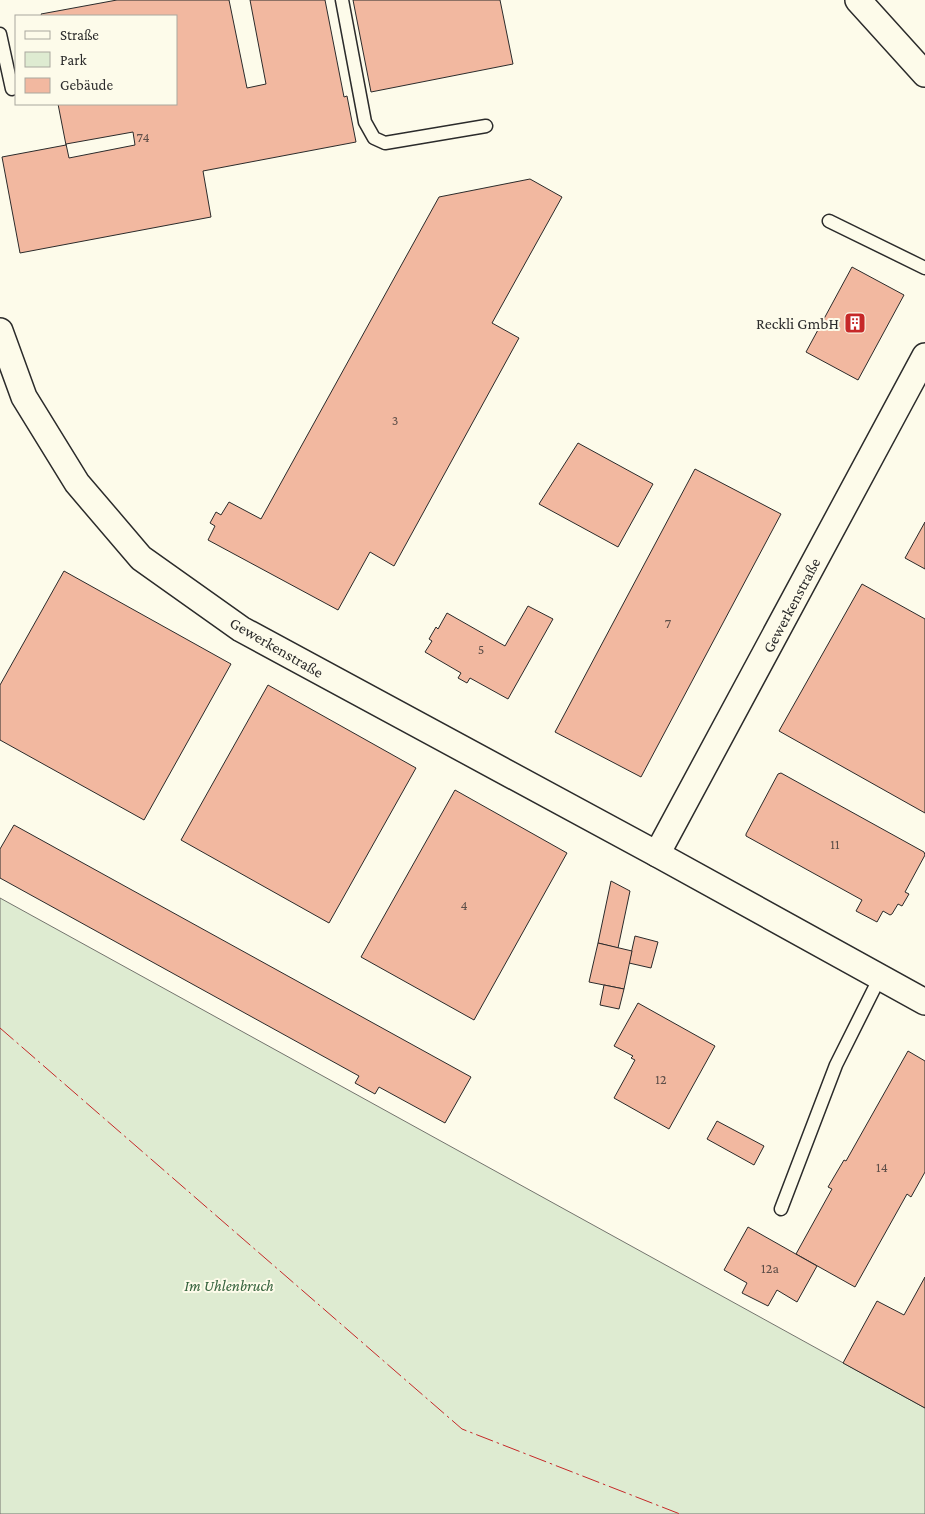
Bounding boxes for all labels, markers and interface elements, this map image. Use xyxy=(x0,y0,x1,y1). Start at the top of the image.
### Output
legend xyxy=(15,15,178,105)
text: Straße xyxy=(60,27,99,43)
text: Park xyxy=(60,52,87,68)
text: Gebäude xyxy=(60,77,114,93)
house number: 74 xyxy=(136,129,150,145)
building icon: Reckli GmbH xyxy=(843,311,867,335)
place label: Reckli GmbH xyxy=(756,315,839,332)
house number: 3 xyxy=(392,412,398,428)
street label: Gewerkenstraße xyxy=(759,555,824,655)
street label: Gewerkenstraße xyxy=(227,614,326,681)
house number: 7 xyxy=(665,615,672,631)
house number: 5 xyxy=(478,641,484,657)
house number: 11 xyxy=(830,836,840,852)
house number: 4 xyxy=(460,897,468,913)
house number: 12 xyxy=(655,1071,667,1087)
house number: 14 xyxy=(876,1159,888,1175)
house number: 12a xyxy=(761,1260,779,1276)
park label: Im Uhlenbruch xyxy=(184,1277,274,1294)

